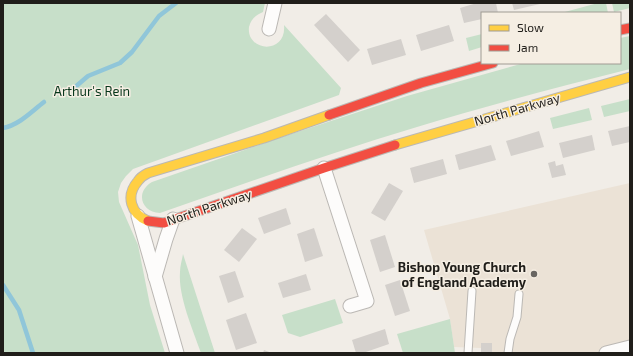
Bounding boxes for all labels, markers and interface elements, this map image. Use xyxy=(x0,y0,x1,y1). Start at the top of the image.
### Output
legend xyxy=(481,12,621,64)
text: Slow xyxy=(517,20,544,34)
text: Jam xyxy=(517,40,538,54)
park label: Arthur's Rein xyxy=(54,83,130,99)
street label: North Parkway xyxy=(472,89,562,129)
street label: North Parkway xyxy=(164,186,254,228)
place label: Bishop Young Church of England Academy xyxy=(398,259,527,290)
marker: Bishop Young Church of England Academy xyxy=(529,269,539,279)

